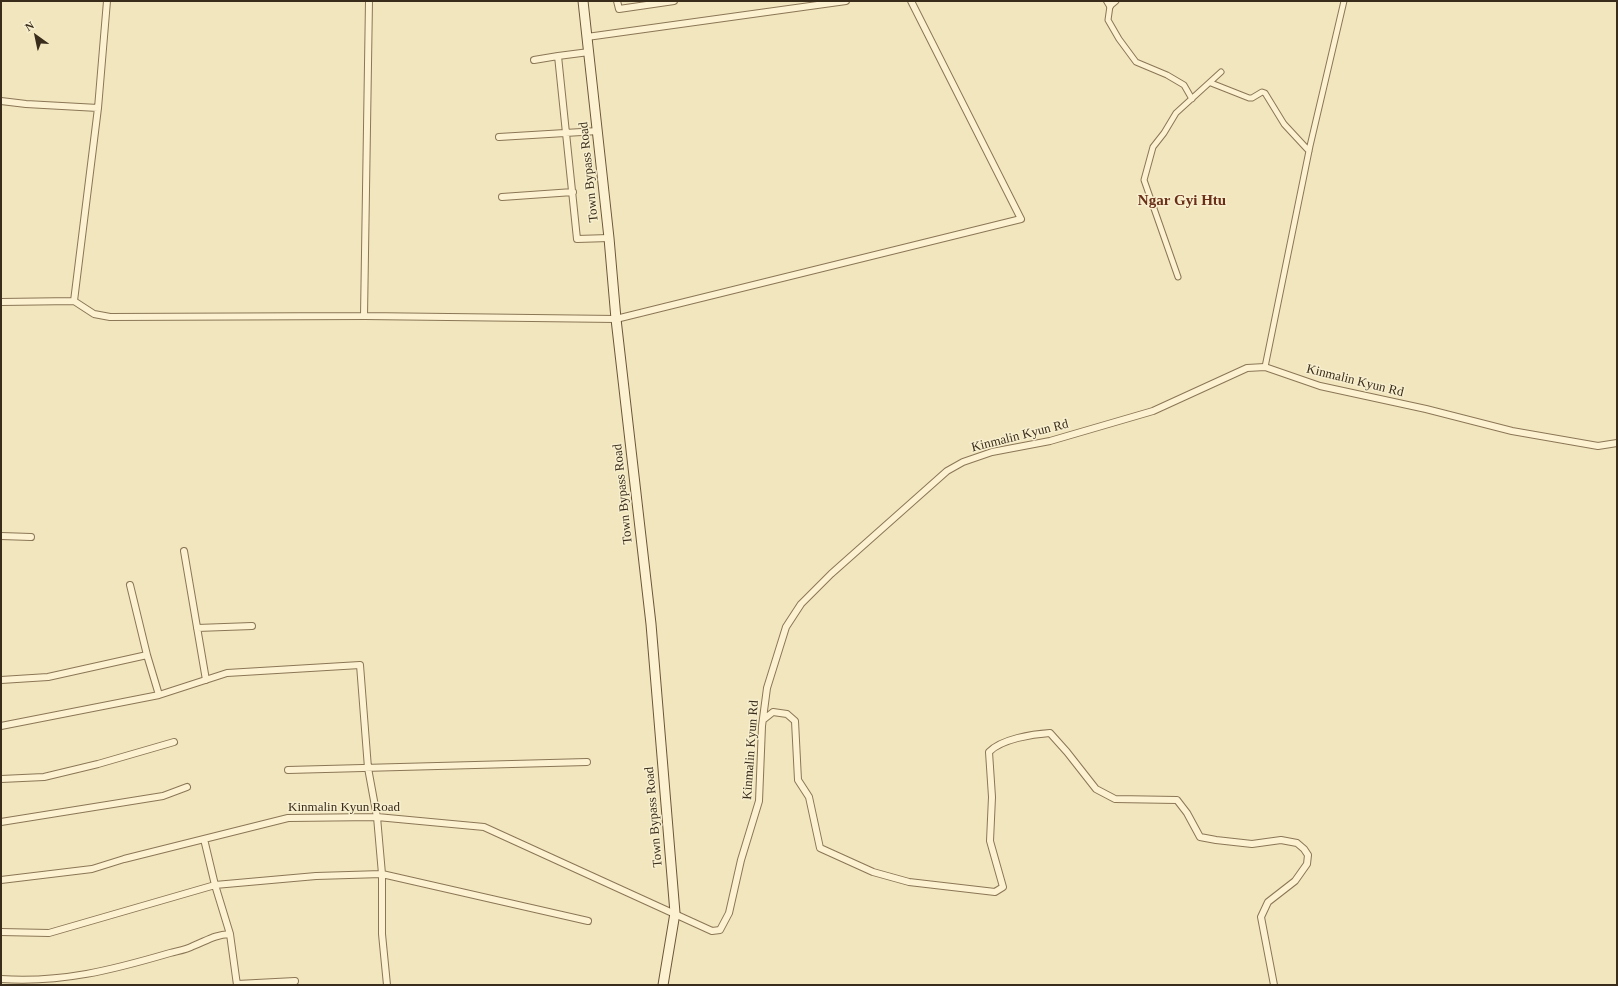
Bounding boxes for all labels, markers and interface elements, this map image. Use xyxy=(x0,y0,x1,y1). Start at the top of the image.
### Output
north arrow xyxy=(16,16,56,56)
text: N xyxy=(23,19,36,33)
street label: Town Bypass Road xyxy=(576,121,602,223)
district label: Ngar Gyi Htu xyxy=(1138,192,1226,210)
street label: Kinmalin Kyun Rd xyxy=(1305,361,1405,401)
street label: Kinmalin Kyun Rd xyxy=(970,416,1070,456)
street label: Town Bypass Road xyxy=(610,443,636,545)
street label: Kinmalin Kyun Rd xyxy=(740,700,762,800)
street label: Town Bypass Road xyxy=(642,766,666,868)
street label: Kinmalin Kyun Road xyxy=(288,800,400,816)

